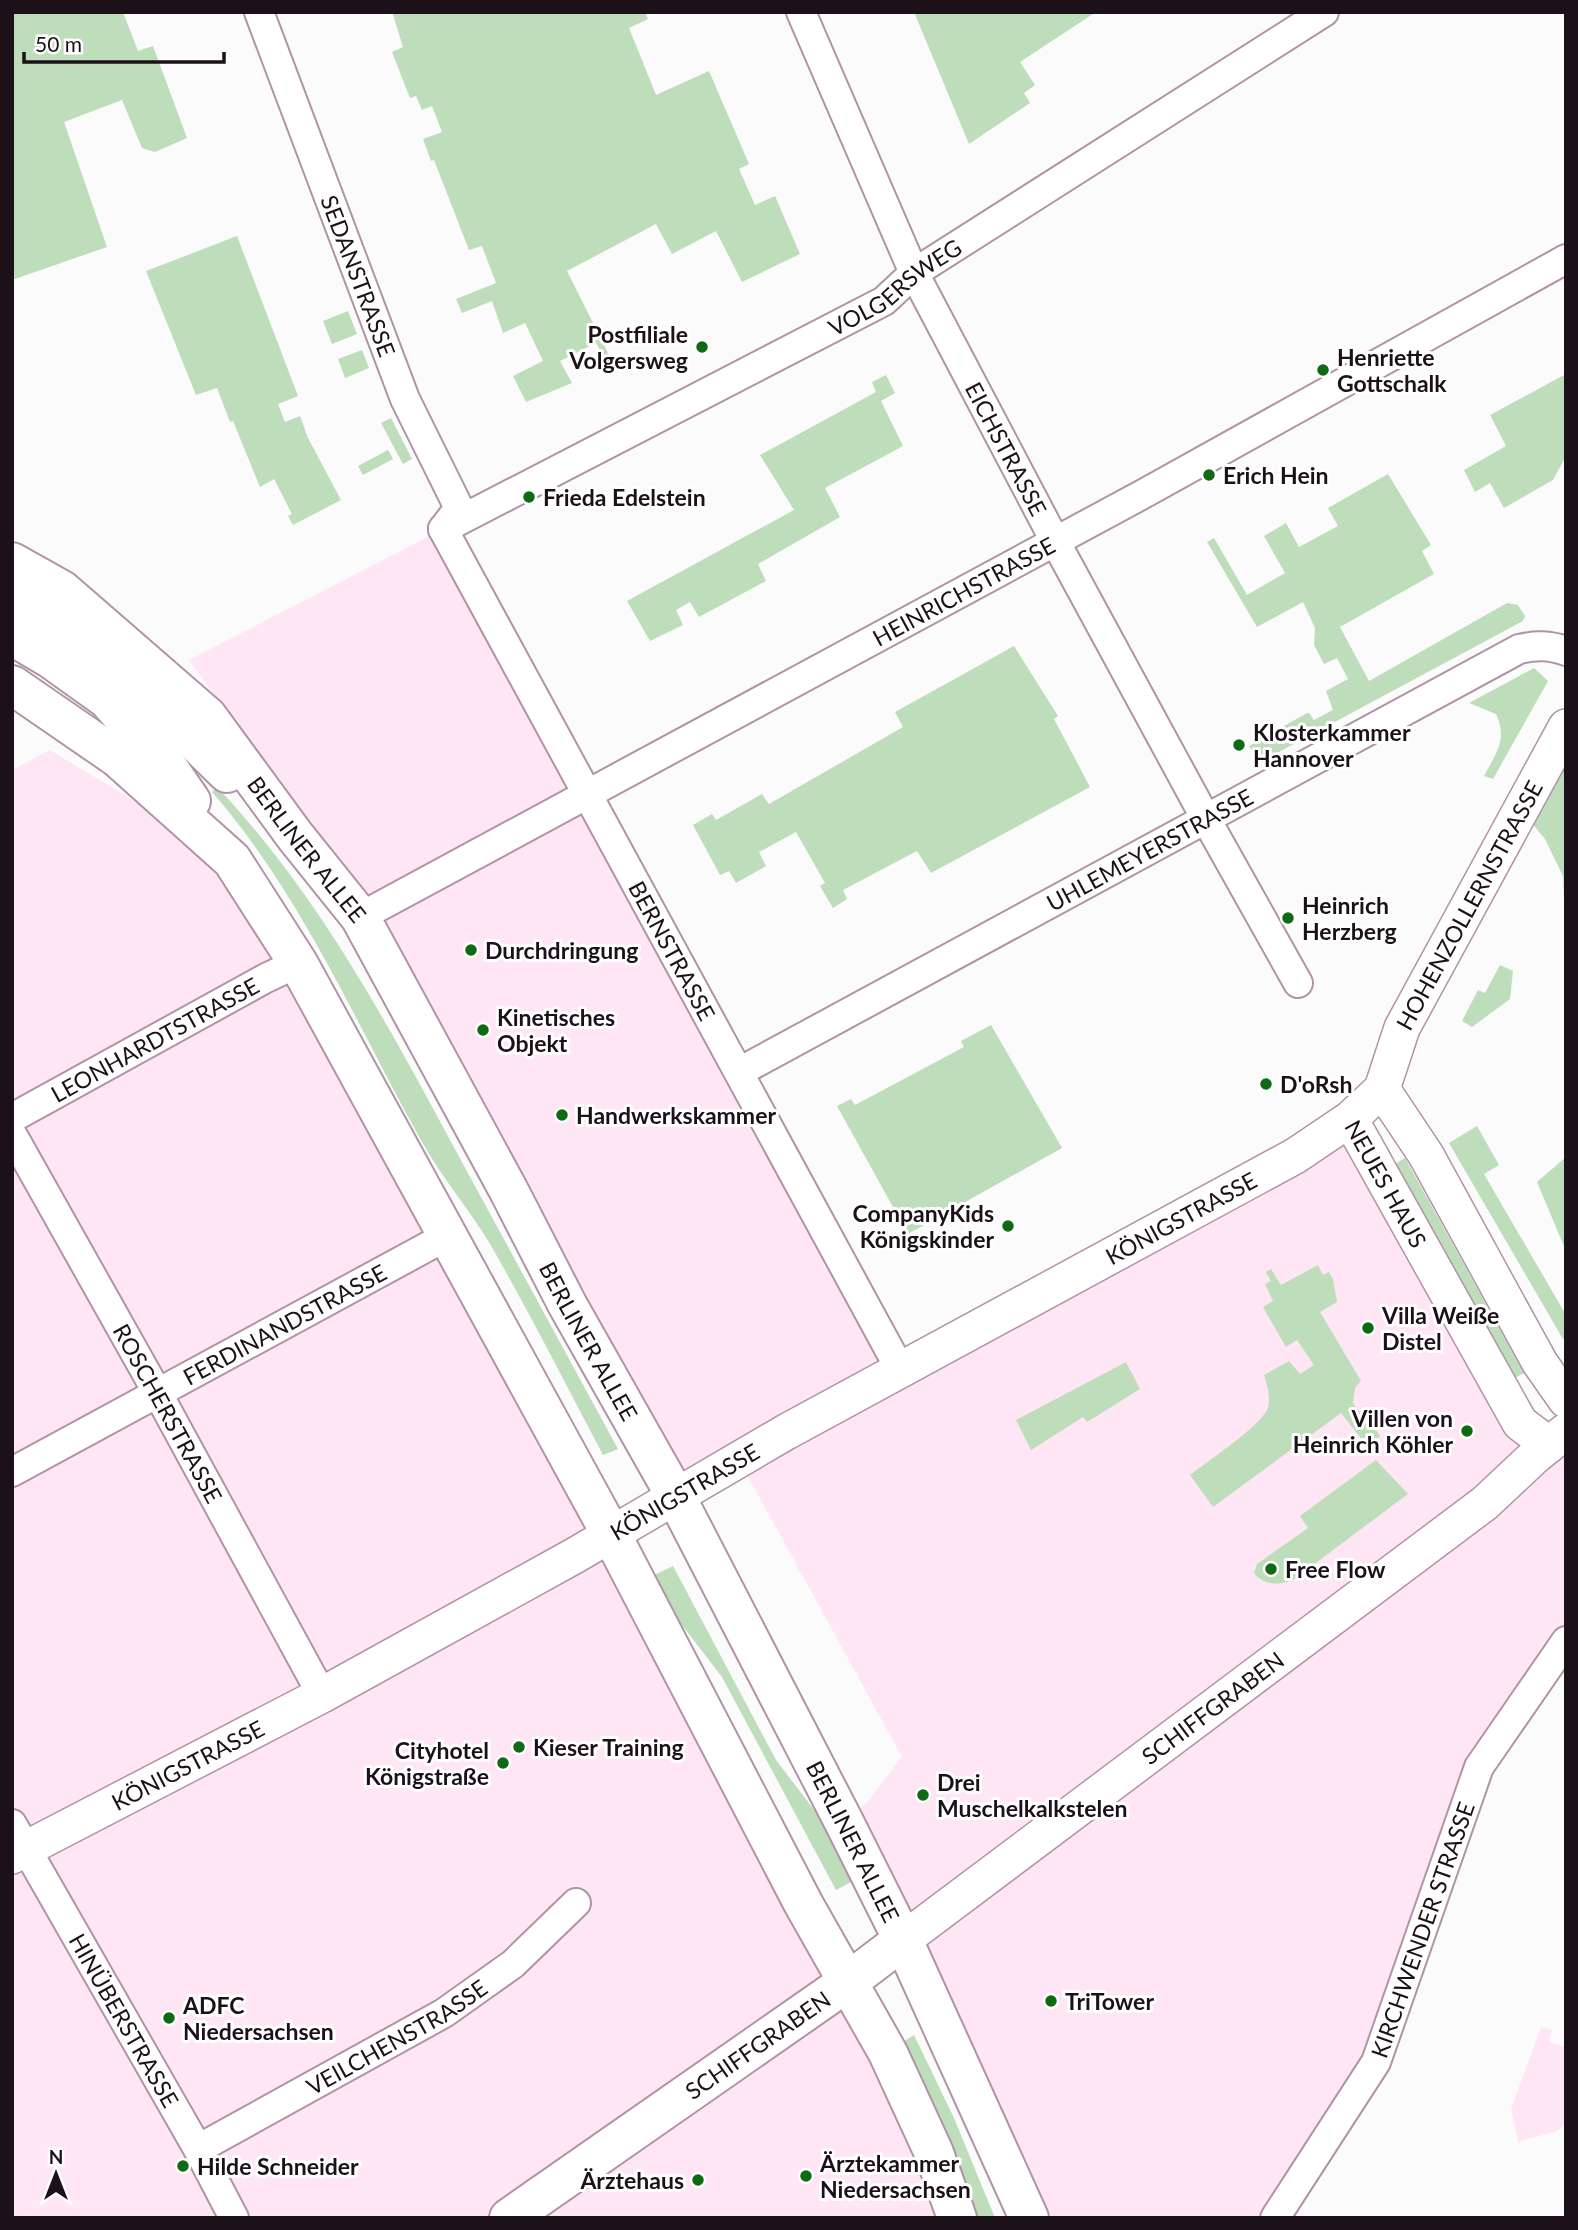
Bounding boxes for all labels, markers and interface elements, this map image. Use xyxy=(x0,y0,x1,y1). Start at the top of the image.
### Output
scale bar xyxy=(24,21,224,65)
text: 50 m xyxy=(35,31,82,56)
street label: SEDANSTRASSE xyxy=(315,191,402,360)
street label: VOLGERSWEG xyxy=(823,233,966,341)
place label: Postfiliale Volgersweg xyxy=(568,320,688,374)
marker: Postfiliale Volgersweg xyxy=(694,339,710,355)
place label: Henriette Gottschalk xyxy=(1337,343,1447,397)
marker: Henriette Gottschalk xyxy=(1315,362,1331,378)
street label: EICHSTRASSE xyxy=(960,377,1053,520)
place label: Erich Hein xyxy=(1223,461,1329,489)
marker: Erich Hein xyxy=(1201,467,1217,483)
place label: Frieda Edelstein xyxy=(543,483,706,511)
marker: Frieda Edelstein xyxy=(521,489,537,505)
street label: HEINRICHSTRASSE xyxy=(868,530,1060,652)
place label: Klosterkammer Hannover xyxy=(1253,718,1411,772)
marker: Klosterkammer Hannover xyxy=(1231,737,1247,753)
street label: BERLINER ALLEE xyxy=(242,771,372,928)
street label: HOHENZOLLERNSTRASSE xyxy=(1390,776,1548,1035)
street label: UHLEMEYERSTRASSE xyxy=(1041,782,1258,917)
street label: BERNSTRASSE xyxy=(623,876,722,1025)
place label: Heinrich Herzberg xyxy=(1302,891,1397,945)
marker: Heinrich Herzberg xyxy=(1280,910,1296,926)
place label: Durchdringung xyxy=(485,936,638,964)
marker: Durchdringung xyxy=(463,942,479,958)
street label: LEONHARDTSTRASSE xyxy=(46,971,263,1108)
place label: Kinetisches Objekt xyxy=(497,1003,615,1057)
marker: Kinetisches Objekt xyxy=(475,1022,491,1038)
place label: D'oRsh xyxy=(1280,1070,1352,1098)
marker: D'oRsh xyxy=(1258,1076,1274,1092)
place label: Handwerkskammer xyxy=(576,1101,776,1129)
marker: Handwerkskammer xyxy=(554,1107,570,1123)
street label: NEUES HAUS xyxy=(1339,1115,1433,1252)
street label: KÖNIGSTRASSE xyxy=(1101,1166,1261,1270)
place label: CompanyKids Königskinder xyxy=(852,1199,994,1253)
marker: CompanyKids Königskinder xyxy=(1000,1218,1016,1234)
street label: BERLINER ALLEE xyxy=(534,1257,644,1425)
street label: FERDINANDSTRASSE xyxy=(178,1258,391,1391)
place label: Villa Weiße Distel xyxy=(1381,1301,1499,1355)
street label: ROSCHERSTRASSE xyxy=(108,1319,229,1508)
marker: Villa Weiße Distel xyxy=(1360,1320,1376,1336)
place label: Villen von Heinrich Köhler xyxy=(1293,1404,1453,1458)
marker: Villen von Heinrich Köhler xyxy=(1459,1423,1475,1439)
street label: KÖNIGSTRASSE xyxy=(605,1437,764,1546)
place label: Free Flow xyxy=(1285,1555,1386,1583)
marker: Free Flow xyxy=(1263,1561,1279,1577)
street label: SCHIFFGRABEN xyxy=(1136,1645,1289,1770)
street label: KÖNIGSTRASSE xyxy=(107,1714,269,1816)
place label: Kieser Training xyxy=(533,1733,684,1761)
place label: Cityhotel Königstraße xyxy=(365,1736,489,1790)
marker: Kieser Training xyxy=(511,1739,527,1755)
marker: Cityhotel Königstraße xyxy=(495,1755,511,1771)
street label: BERLINER ALLEE xyxy=(801,1756,906,1927)
place label: Drei Muschelkalkstelen xyxy=(937,1768,1127,1822)
marker: Drei Muschelkalkstelen xyxy=(915,1787,931,1803)
street label: KIRCHWENDER STRASSE xyxy=(1365,1798,1480,2061)
street label: HINÜBERSTRASSE xyxy=(64,1928,185,2112)
street label: VEILCHENSTRASSE xyxy=(301,1973,492,2100)
street label: SCHIFFGRABEN xyxy=(680,1985,835,2105)
place label: TriTower xyxy=(1065,1987,1154,2015)
place label: ADFC Niedersachsen xyxy=(182,1991,334,2045)
marker: TriTower xyxy=(1043,1993,1059,2009)
marker: ADFC Niedersachsen xyxy=(161,2010,177,2026)
north arrow xyxy=(21,2139,91,2209)
text: N xyxy=(49,2145,63,2168)
place label: Ärztekammer Niedersachsen xyxy=(819,2149,971,2203)
place label: Hilde Schneider xyxy=(197,2152,359,2180)
marker: Hilde Schneider xyxy=(175,2158,191,2174)
place label: Ärztehaus xyxy=(579,2166,684,2194)
marker: Ärztekammer Niedersachsen xyxy=(798,2168,814,2184)
marker: Ärztehaus xyxy=(690,2172,706,2188)

